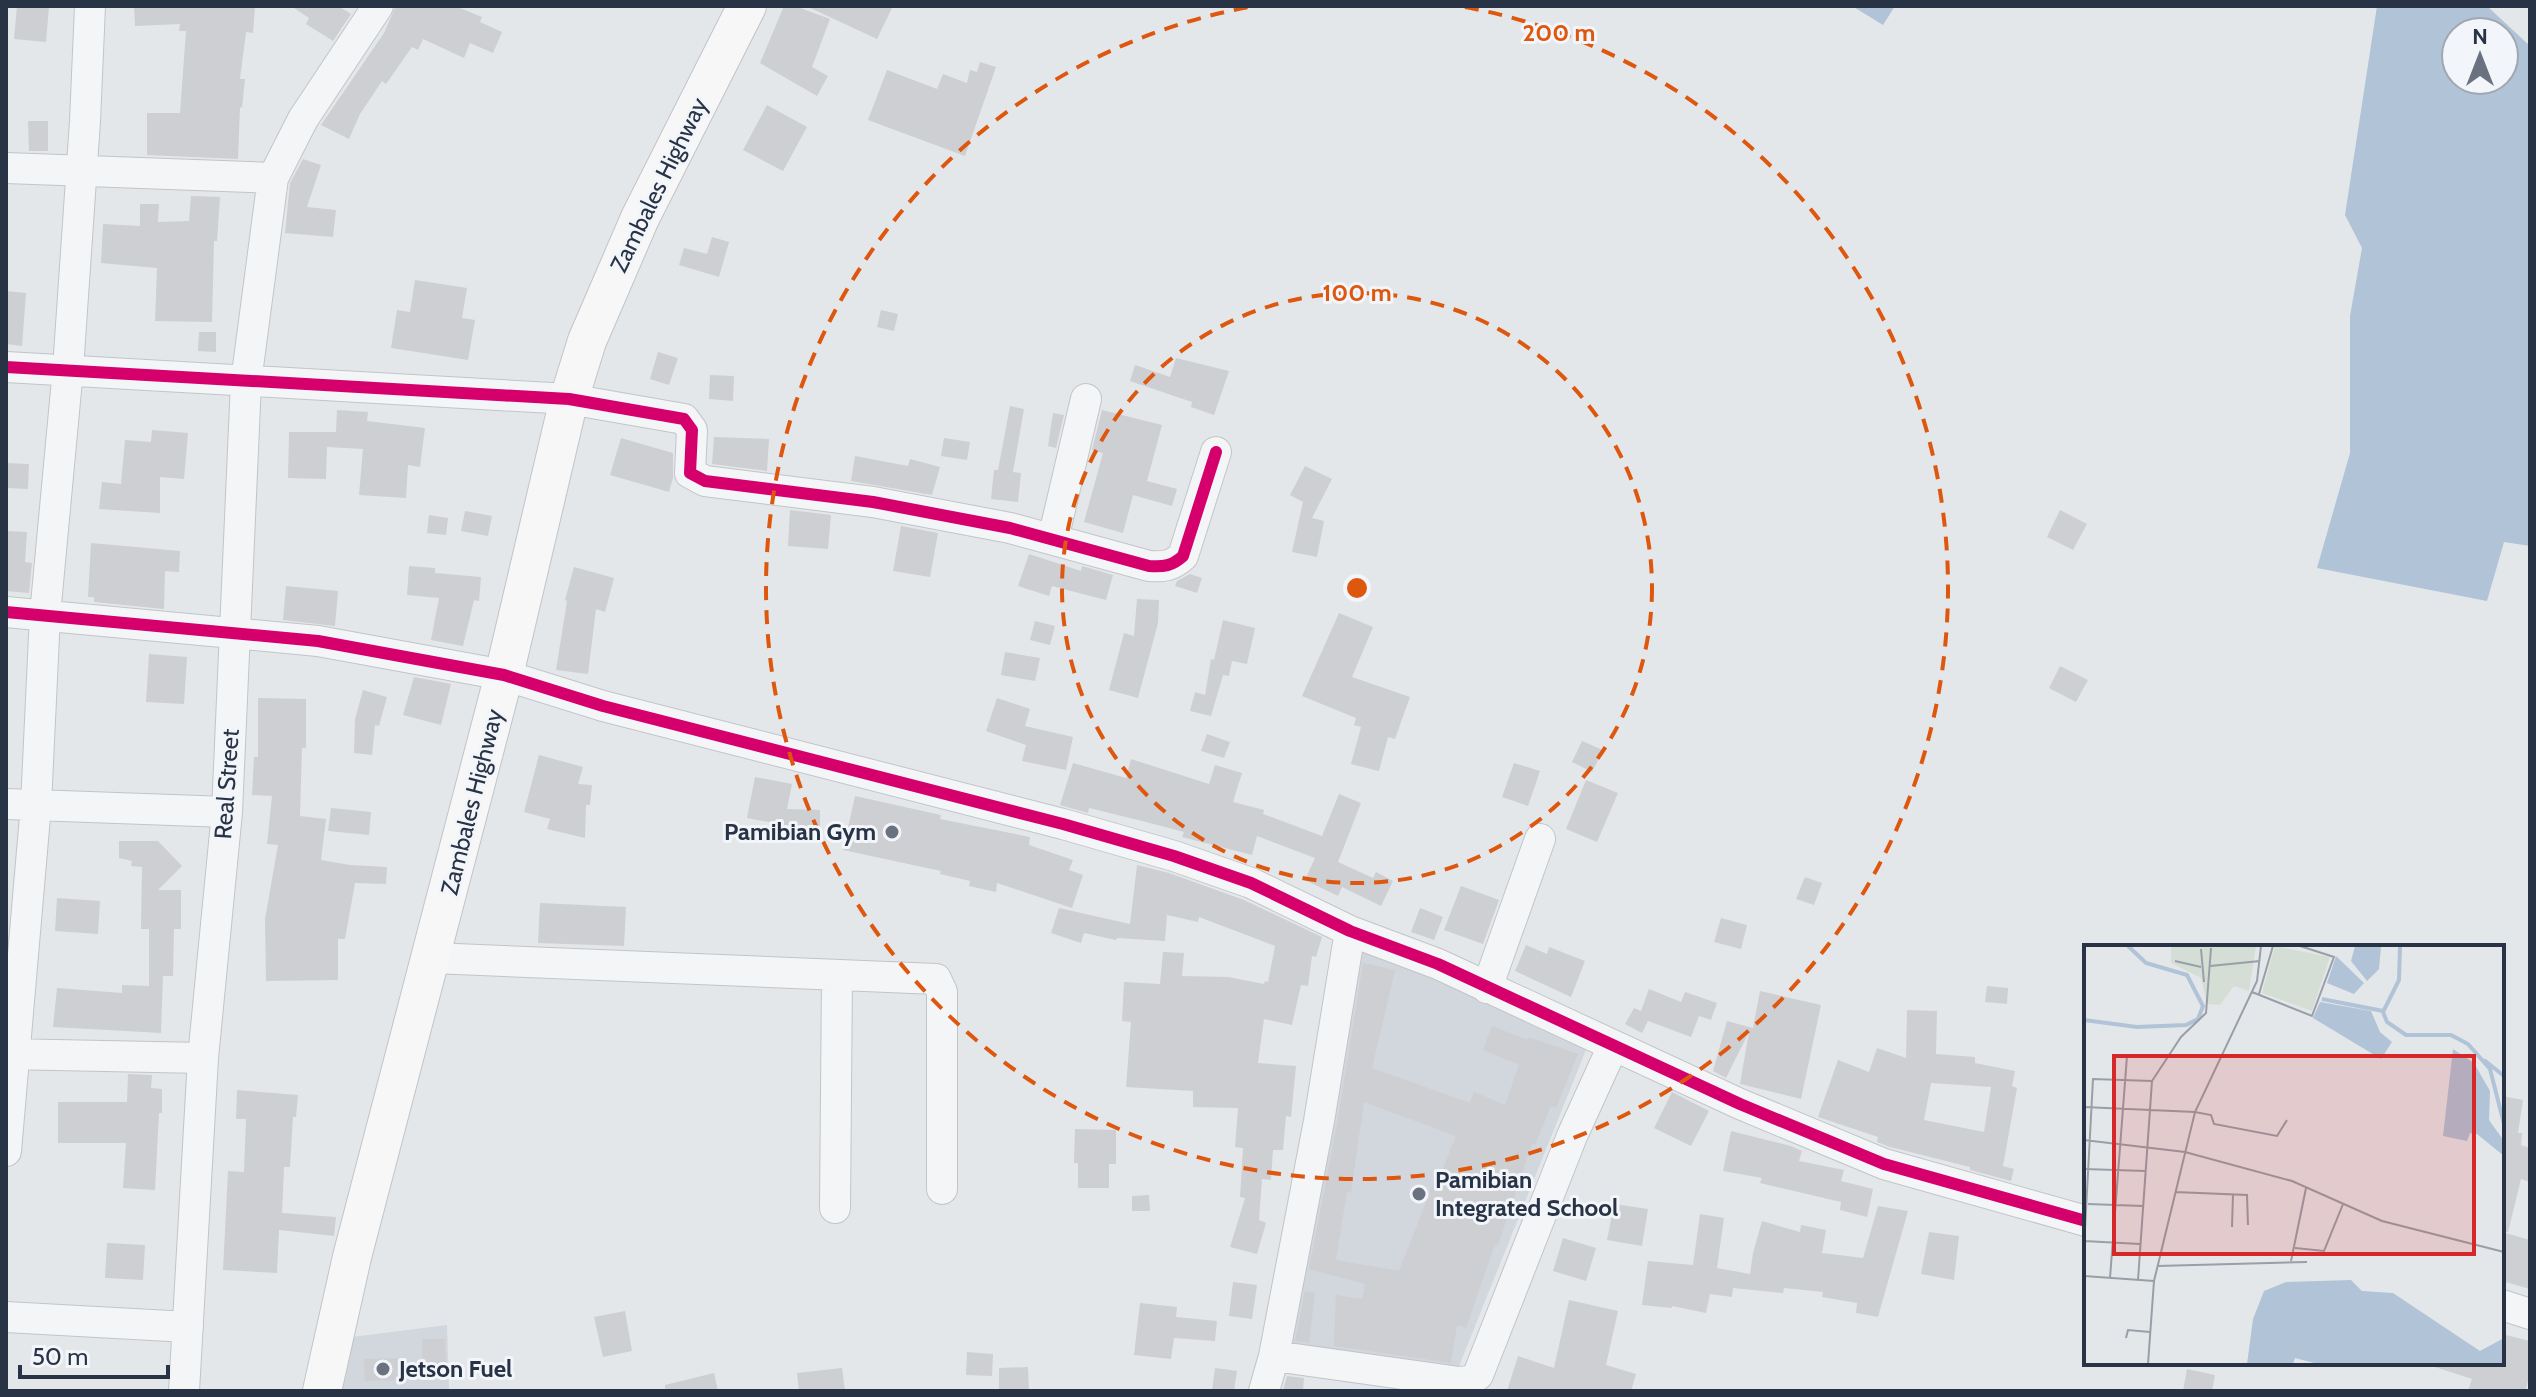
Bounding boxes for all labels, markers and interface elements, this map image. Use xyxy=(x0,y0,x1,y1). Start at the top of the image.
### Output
north arrow xyxy=(2440,16,2520,96)
text: 200 m xyxy=(1523,18,1595,47)
text: N xyxy=(2472,23,2488,50)
street label: Zambales Highway xyxy=(604,93,713,277)
text: 100 m xyxy=(1322,278,1392,307)
centre of rings xyxy=(1343,574,1371,602)
street label: Zambales Highway xyxy=(434,706,509,898)
street label: Real Street xyxy=(208,728,245,840)
place label: Pamibian Gym xyxy=(724,817,876,846)
marker: Pamibian Gym xyxy=(883,823,901,841)
inset map xyxy=(2084,945,2504,1365)
place label: Pamibian Integrated School xyxy=(1435,1165,1618,1222)
marker: Pamibian Integrated School xyxy=(1410,1185,1428,1203)
scale bar xyxy=(20,1329,168,1379)
text: 50 m xyxy=(32,1342,88,1371)
place label: Jetson Fuel xyxy=(398,1354,512,1383)
marker: Jetson Fuel xyxy=(374,1360,392,1378)

